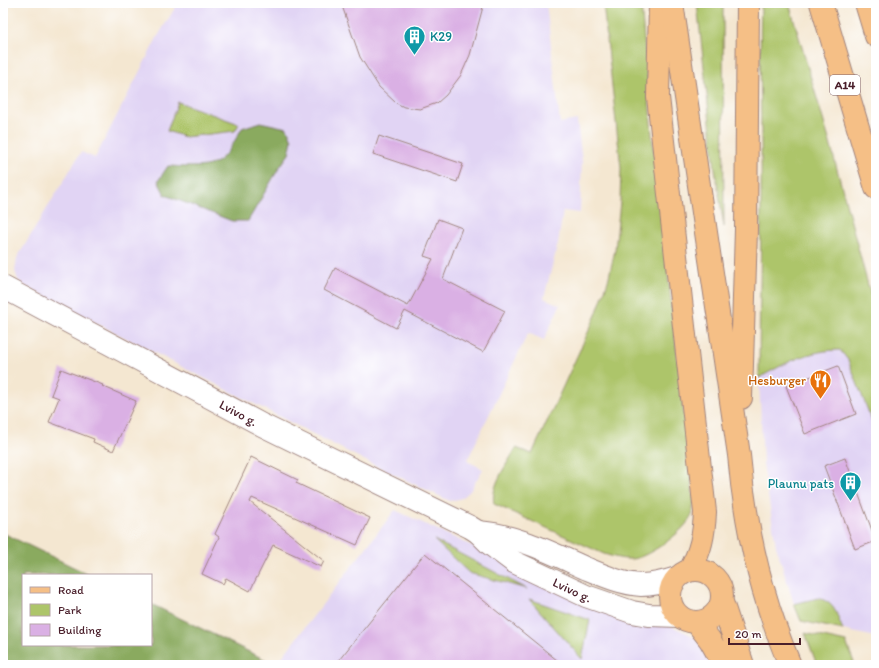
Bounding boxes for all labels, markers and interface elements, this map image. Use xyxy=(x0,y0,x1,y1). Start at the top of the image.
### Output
building icon: K29 xyxy=(402,23,428,56)
place label: K29 xyxy=(430,29,452,44)
road number: A14 xyxy=(830,75,860,95)
restaurant icon: Hesburger xyxy=(808,367,834,400)
place label: Hesburger xyxy=(748,373,806,388)
street label: Lvivo g. xyxy=(217,397,260,429)
building icon: Plaunu pats xyxy=(837,470,863,503)
place label: Plaunu pats xyxy=(768,476,834,491)
legend xyxy=(22,574,152,646)
street label: Lvivo g. xyxy=(550,574,593,605)
text: Road xyxy=(58,583,84,597)
text: Park xyxy=(58,603,82,617)
scale bar xyxy=(729,620,800,646)
text: Building xyxy=(58,623,102,637)
text: 20 m xyxy=(735,627,762,641)

